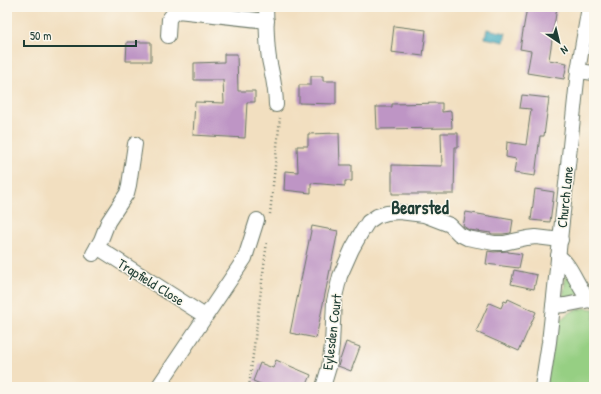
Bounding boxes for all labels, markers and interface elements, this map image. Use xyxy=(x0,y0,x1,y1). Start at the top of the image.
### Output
scale bar xyxy=(24,22,136,48)
north arrow xyxy=(539,22,579,62)
text: 50 m xyxy=(30,27,51,44)
text: N xyxy=(558,43,571,58)
street label: Church Lane xyxy=(552,165,577,229)
district label: Bearsted xyxy=(391,195,449,220)
street label: Trapfield Close xyxy=(114,254,188,311)
street label: Eylesden Court xyxy=(317,293,347,371)

